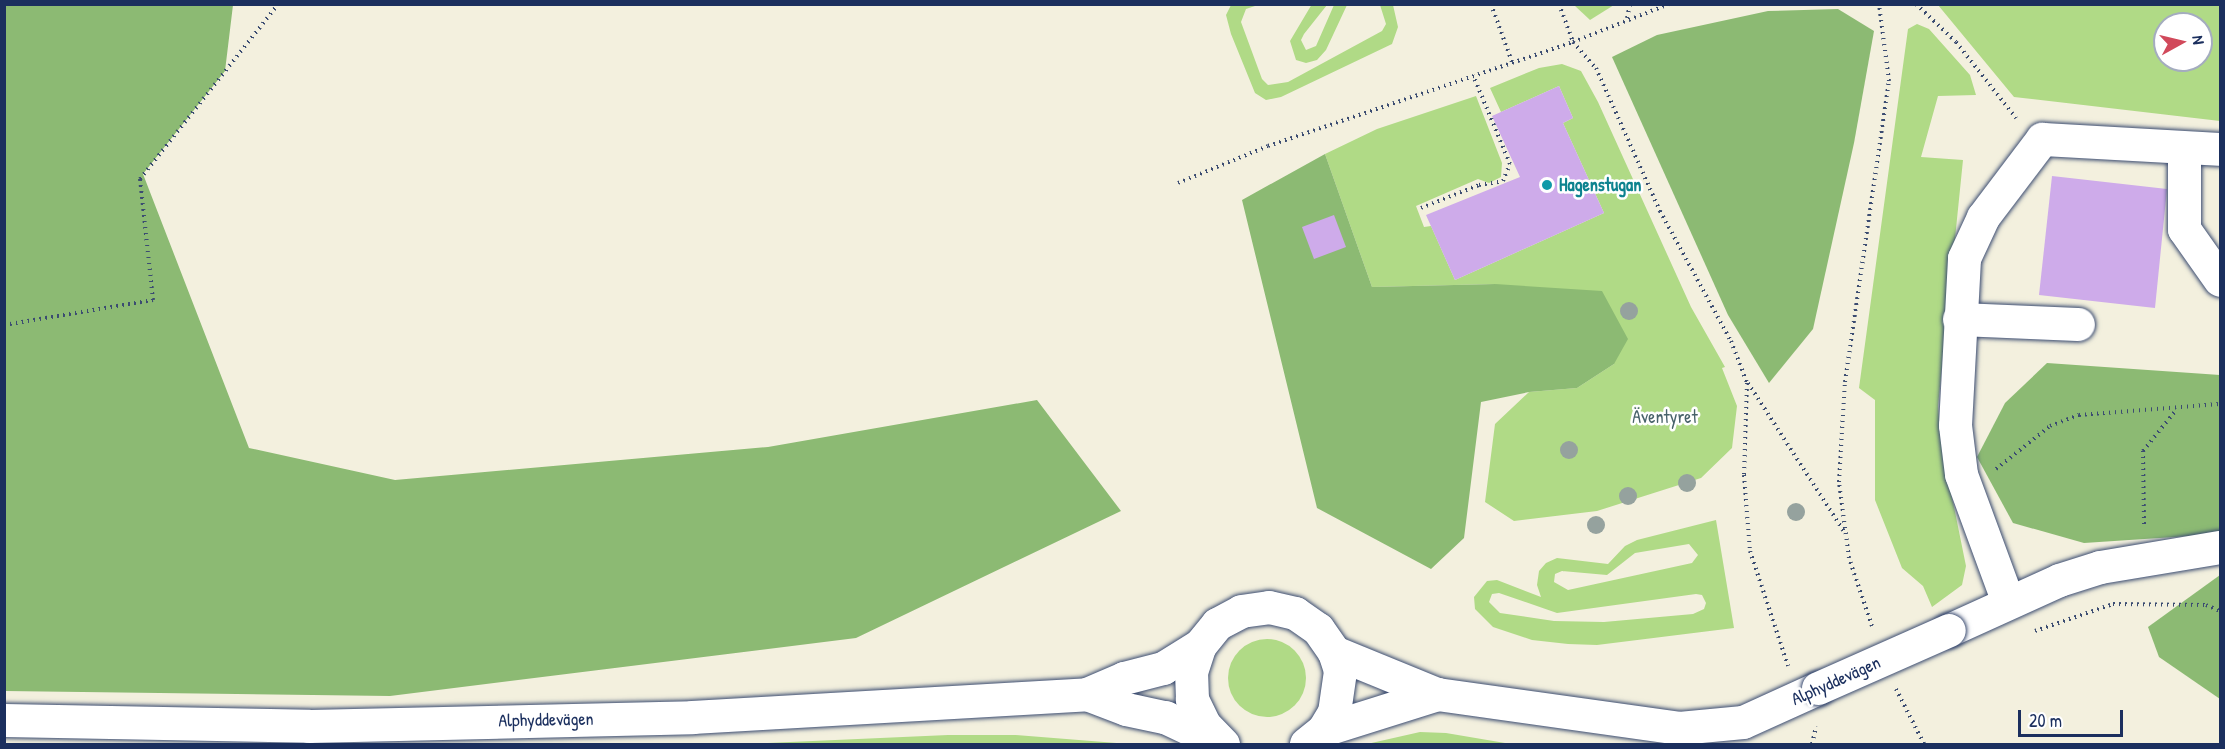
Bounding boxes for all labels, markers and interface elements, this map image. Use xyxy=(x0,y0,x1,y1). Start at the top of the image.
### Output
north arrow xyxy=(2153,12,2213,72)
text: N xyxy=(2187,34,2210,46)
place label: Hagenstugan xyxy=(1559,174,1641,196)
marker: Hagenstugan xyxy=(1540,178,1554,192)
park label: Äventyret xyxy=(1632,406,1698,428)
street label: Alphyddevägen xyxy=(1788,652,1884,710)
scale bar xyxy=(2021,698,2126,736)
street label: Alphyddevägen xyxy=(498,708,594,732)
text: 20 m xyxy=(2029,708,2062,733)

